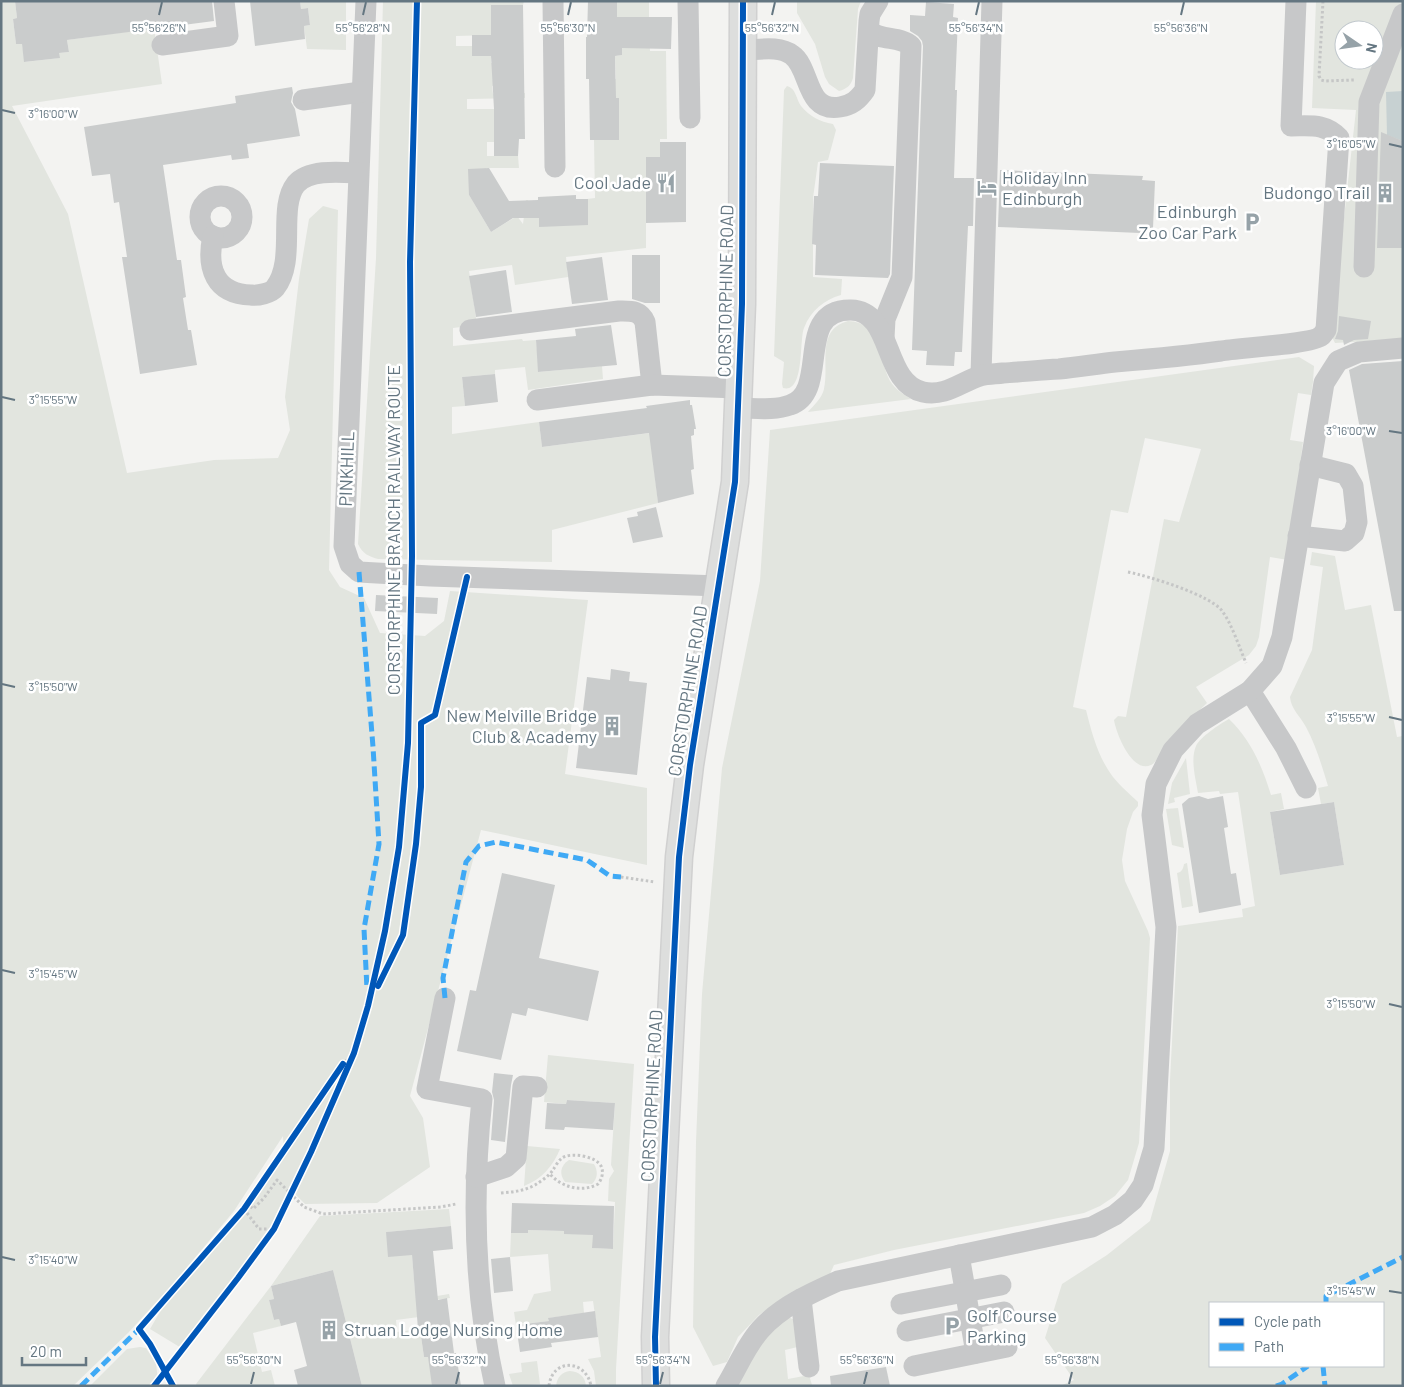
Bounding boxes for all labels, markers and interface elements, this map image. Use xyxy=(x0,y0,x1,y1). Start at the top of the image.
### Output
text: 55°56'26"N xyxy=(132,20,186,34)
text: 55°56'28"N xyxy=(336,20,390,34)
text: 55°56'30"N xyxy=(540,20,596,34)
text: 55°56'32"N xyxy=(745,20,799,34)
text: 55°56'34"N xyxy=(949,20,1003,34)
text: 55°56'36"N xyxy=(1154,20,1208,34)
north arrow xyxy=(1334,20,1384,70)
text: N xyxy=(1363,42,1381,54)
text: 3°16'00"W xyxy=(28,106,78,120)
text: 3°16'05"W xyxy=(1326,136,1376,150)
place label: Holiday Inn Edinburgh xyxy=(1002,166,1087,209)
place label: Cool Jade xyxy=(574,171,651,193)
restaurant icon: Cool Jade xyxy=(655,172,677,194)
hotel icon: Holiday Inn Edinburgh xyxy=(976,177,998,199)
place label: Budongo Trail xyxy=(1263,181,1370,203)
building icon: Budongo Trail xyxy=(1374,182,1396,204)
place label: Edinburgh Zoo Car Park xyxy=(1138,200,1237,243)
street label: CORSTORPHINE ROAD xyxy=(712,204,738,377)
parking icon: Edinburgh Zoo Car Park xyxy=(1241,211,1263,233)
street label: CORSTORPHINE BRANCH RAILWAY ROUTE xyxy=(382,365,404,695)
text: 3°15'55"W xyxy=(29,392,78,406)
text: 3°16'00"W xyxy=(1326,423,1376,437)
street label: PINKHILL xyxy=(334,431,358,507)
street label: CORSTORPHINE ROAD xyxy=(663,604,711,778)
text: 3°15'50"W xyxy=(28,679,78,693)
place label: New Melville Bridge Club & Academy xyxy=(446,704,597,747)
text: 3°15'55"W xyxy=(1327,710,1376,724)
building icon: New Melville Bridge Club & Academy xyxy=(601,715,623,737)
text: 3°15'45"W xyxy=(28,966,78,980)
text: 3°15'50"W xyxy=(1326,996,1376,1010)
street label: CORSTORPHINE ROAD xyxy=(635,1009,667,1183)
text: 3°15'40"W xyxy=(28,1252,78,1266)
text: 3°15'45"W xyxy=(1326,1283,1376,1297)
legend xyxy=(1209,1302,1384,1367)
place label: Golf Course Parking xyxy=(967,1304,1057,1347)
text: Cycle path xyxy=(1254,1312,1321,1330)
parking icon: Golf Course Parking xyxy=(941,1315,963,1337)
place label: Struan Lodge Nursing Home xyxy=(344,1318,563,1340)
building icon: Struan Lodge Nursing Home xyxy=(318,1319,340,1341)
scale bar xyxy=(22,1334,86,1366)
text: Path xyxy=(1254,1337,1284,1355)
text: 20 m xyxy=(30,1342,62,1360)
text: 55°56'30"N xyxy=(226,1352,282,1366)
text: 55°56'32"N xyxy=(432,1352,486,1366)
text: 55°56'34"N xyxy=(636,1352,690,1366)
text: 55°56'36"N xyxy=(840,1352,894,1366)
text: 55°56'38"N xyxy=(1045,1352,1099,1366)

